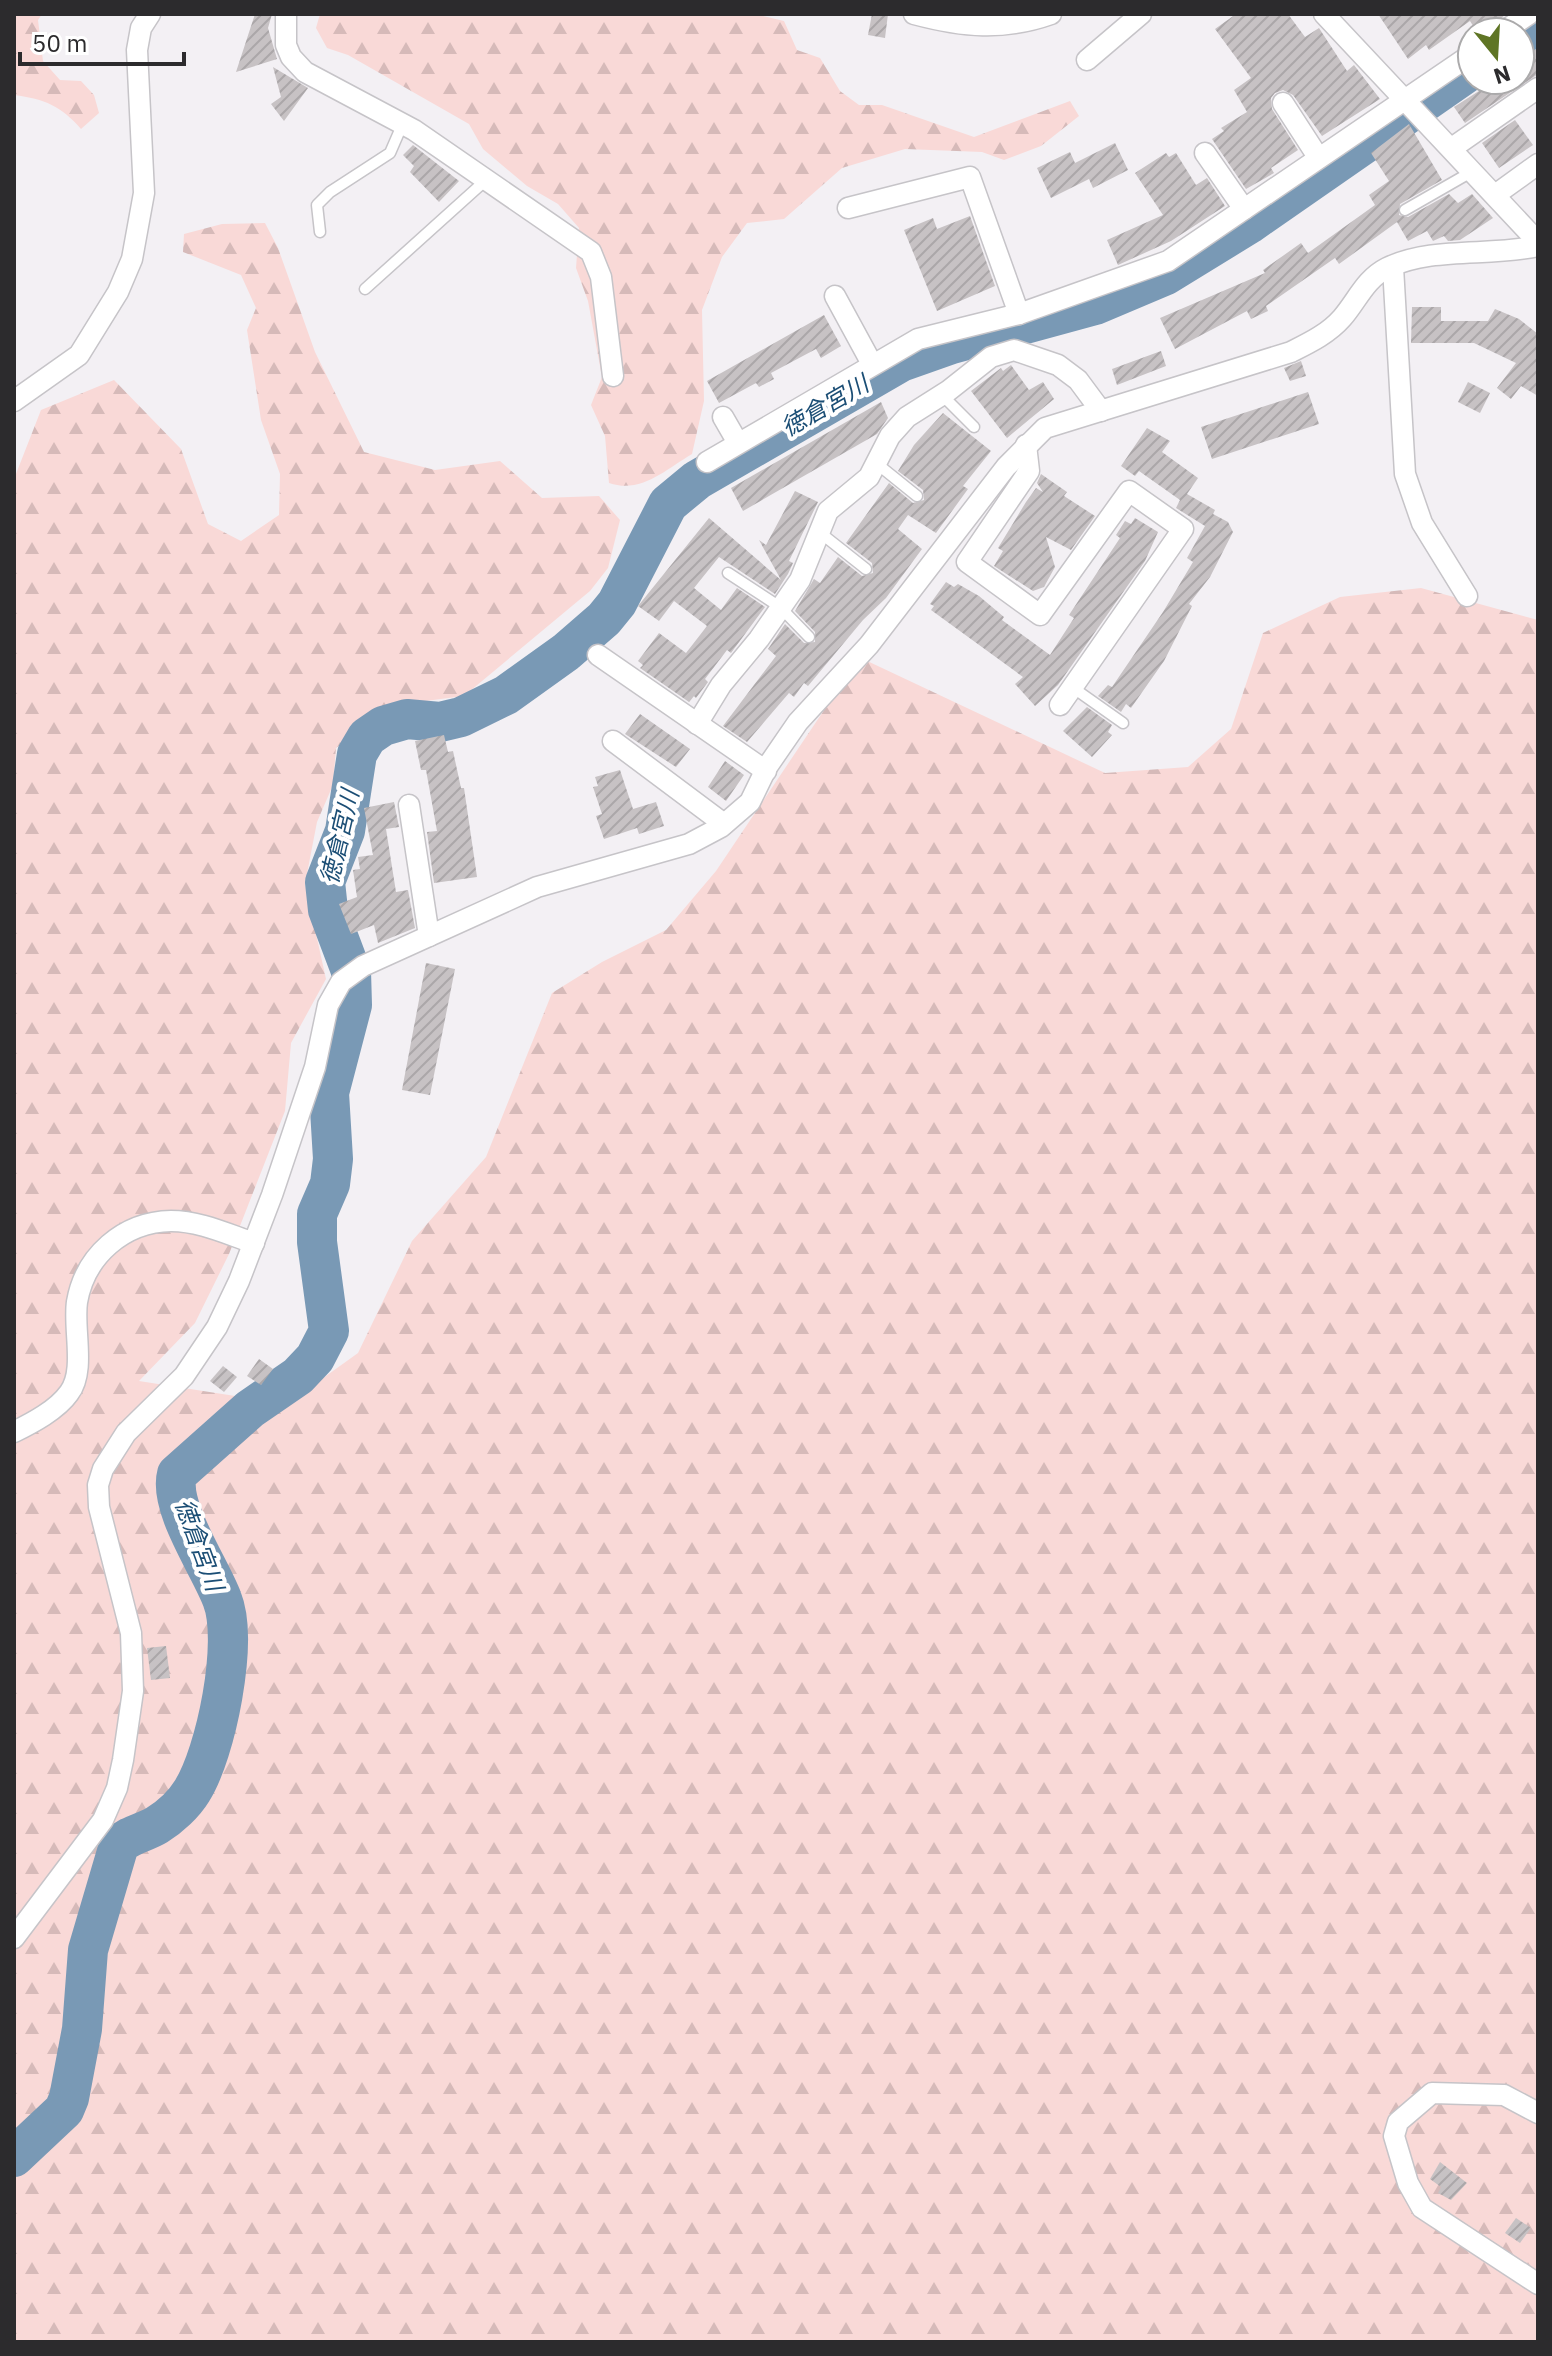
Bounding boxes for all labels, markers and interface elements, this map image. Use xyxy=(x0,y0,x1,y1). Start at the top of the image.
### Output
scale bar xyxy=(20,16,184,66)
north arrow xyxy=(1456,16,1536,96)
text: 50 m xyxy=(32,27,87,59)
text: N xyxy=(1490,59,1514,92)
water label: 徳倉宮川 xyxy=(775,366,877,443)
water label: 徳倉宮川 xyxy=(313,783,366,887)
water label: 徳倉宮川 xyxy=(168,1494,232,1598)

